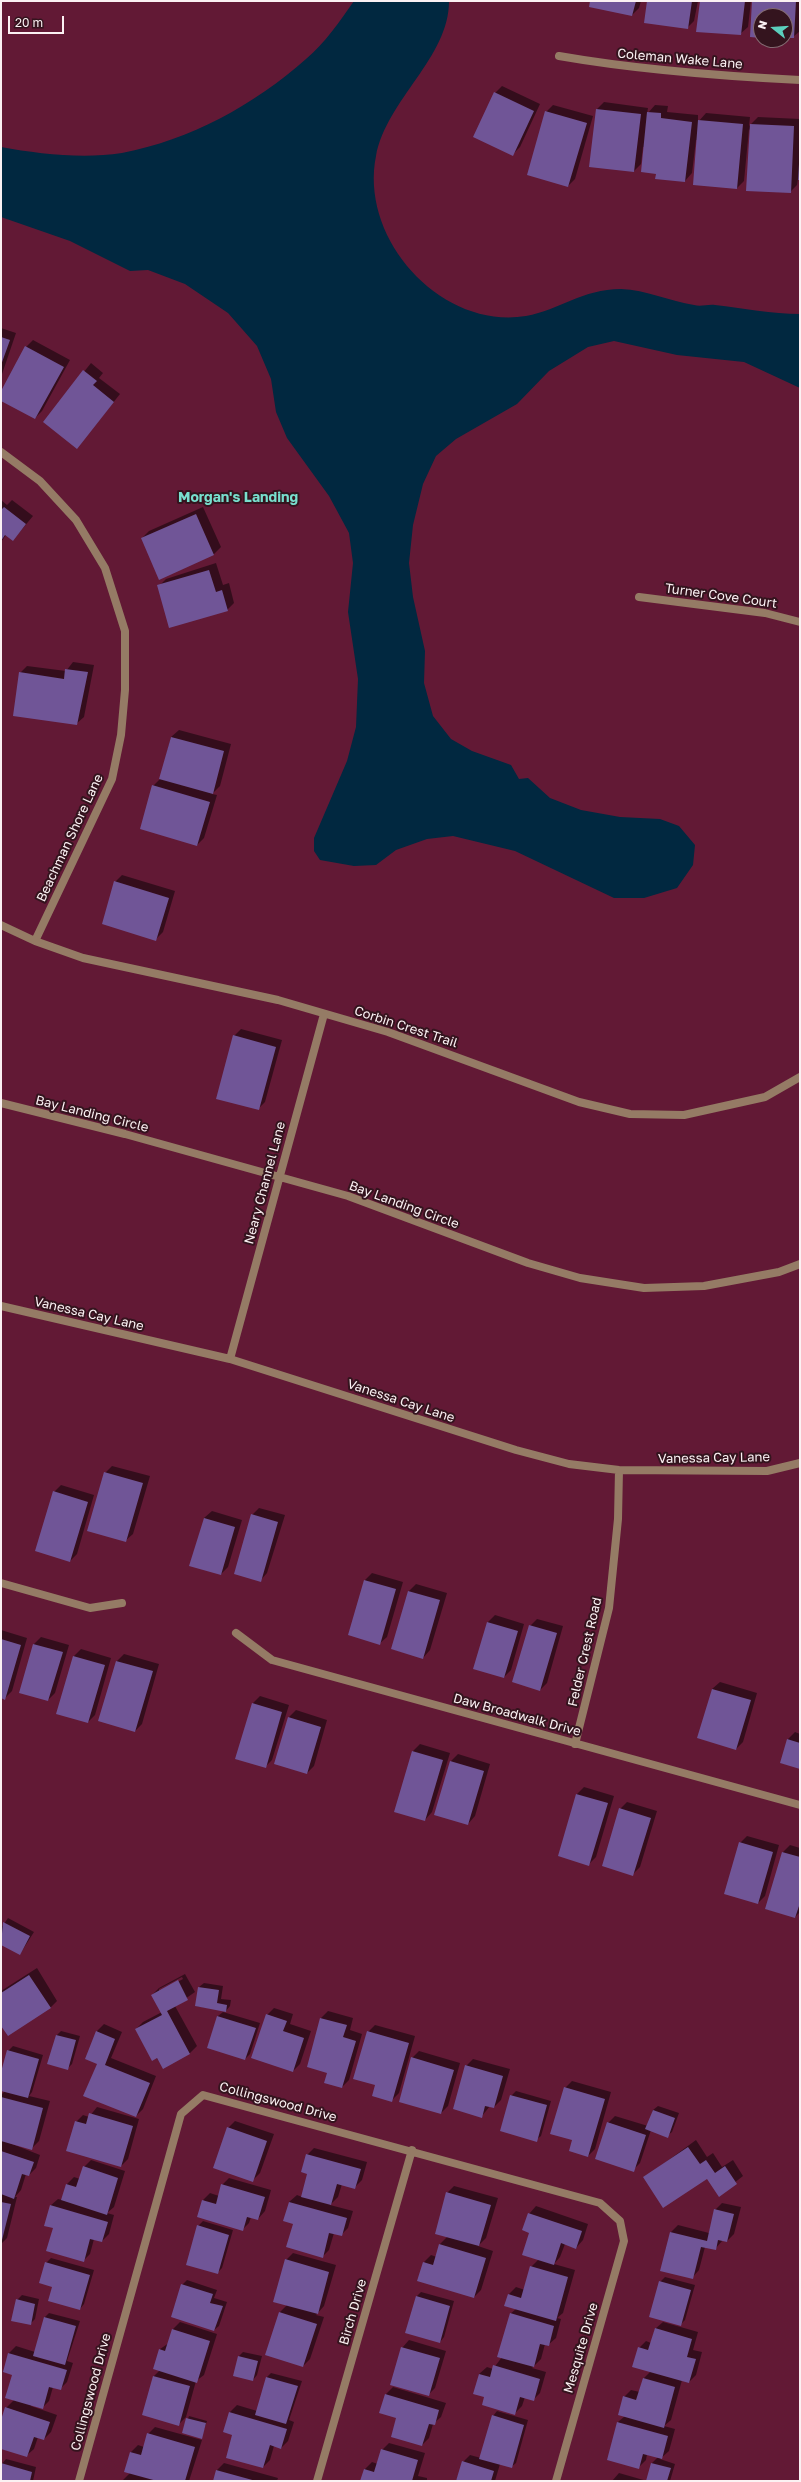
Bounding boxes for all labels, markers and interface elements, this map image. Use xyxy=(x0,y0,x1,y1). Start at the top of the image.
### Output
scale bar xyxy=(10,8,66,34)
north arrow xyxy=(753,8,793,48)
text: 20 m xyxy=(15,15,43,30)
text: N xyxy=(755,19,769,31)
street label: Coleman Wake Lane xyxy=(617,46,743,72)
district label: Morgan's Landing xyxy=(178,490,298,506)
street label: Turner Cove Court xyxy=(664,580,778,612)
street label: Beachman Shore Lane xyxy=(34,772,106,904)
street label: Corbin Crest Trail xyxy=(352,1003,460,1051)
street label: Bay Landing Circle xyxy=(34,1092,150,1136)
street label: Neary Channel Lane xyxy=(241,1120,289,1246)
street label: Bay Landing Circle xyxy=(347,1178,461,1232)
street label: Vanessa Cay Lane xyxy=(33,1294,145,1334)
street label: Vanessa Cay Lane xyxy=(345,1376,457,1426)
street label: Vanessa Cay Lane xyxy=(658,1449,770,1467)
street label: Felder Crest Road xyxy=(565,1596,605,1708)
street label: Daw Broadwalk Drive xyxy=(451,1690,583,1740)
street label: Collingswood Drive xyxy=(218,2079,338,2125)
street label: Birch Drive xyxy=(336,2277,370,2347)
street label: Mesquite Drive xyxy=(561,2301,601,2395)
street label: Collingswood Drive xyxy=(68,2332,114,2452)

